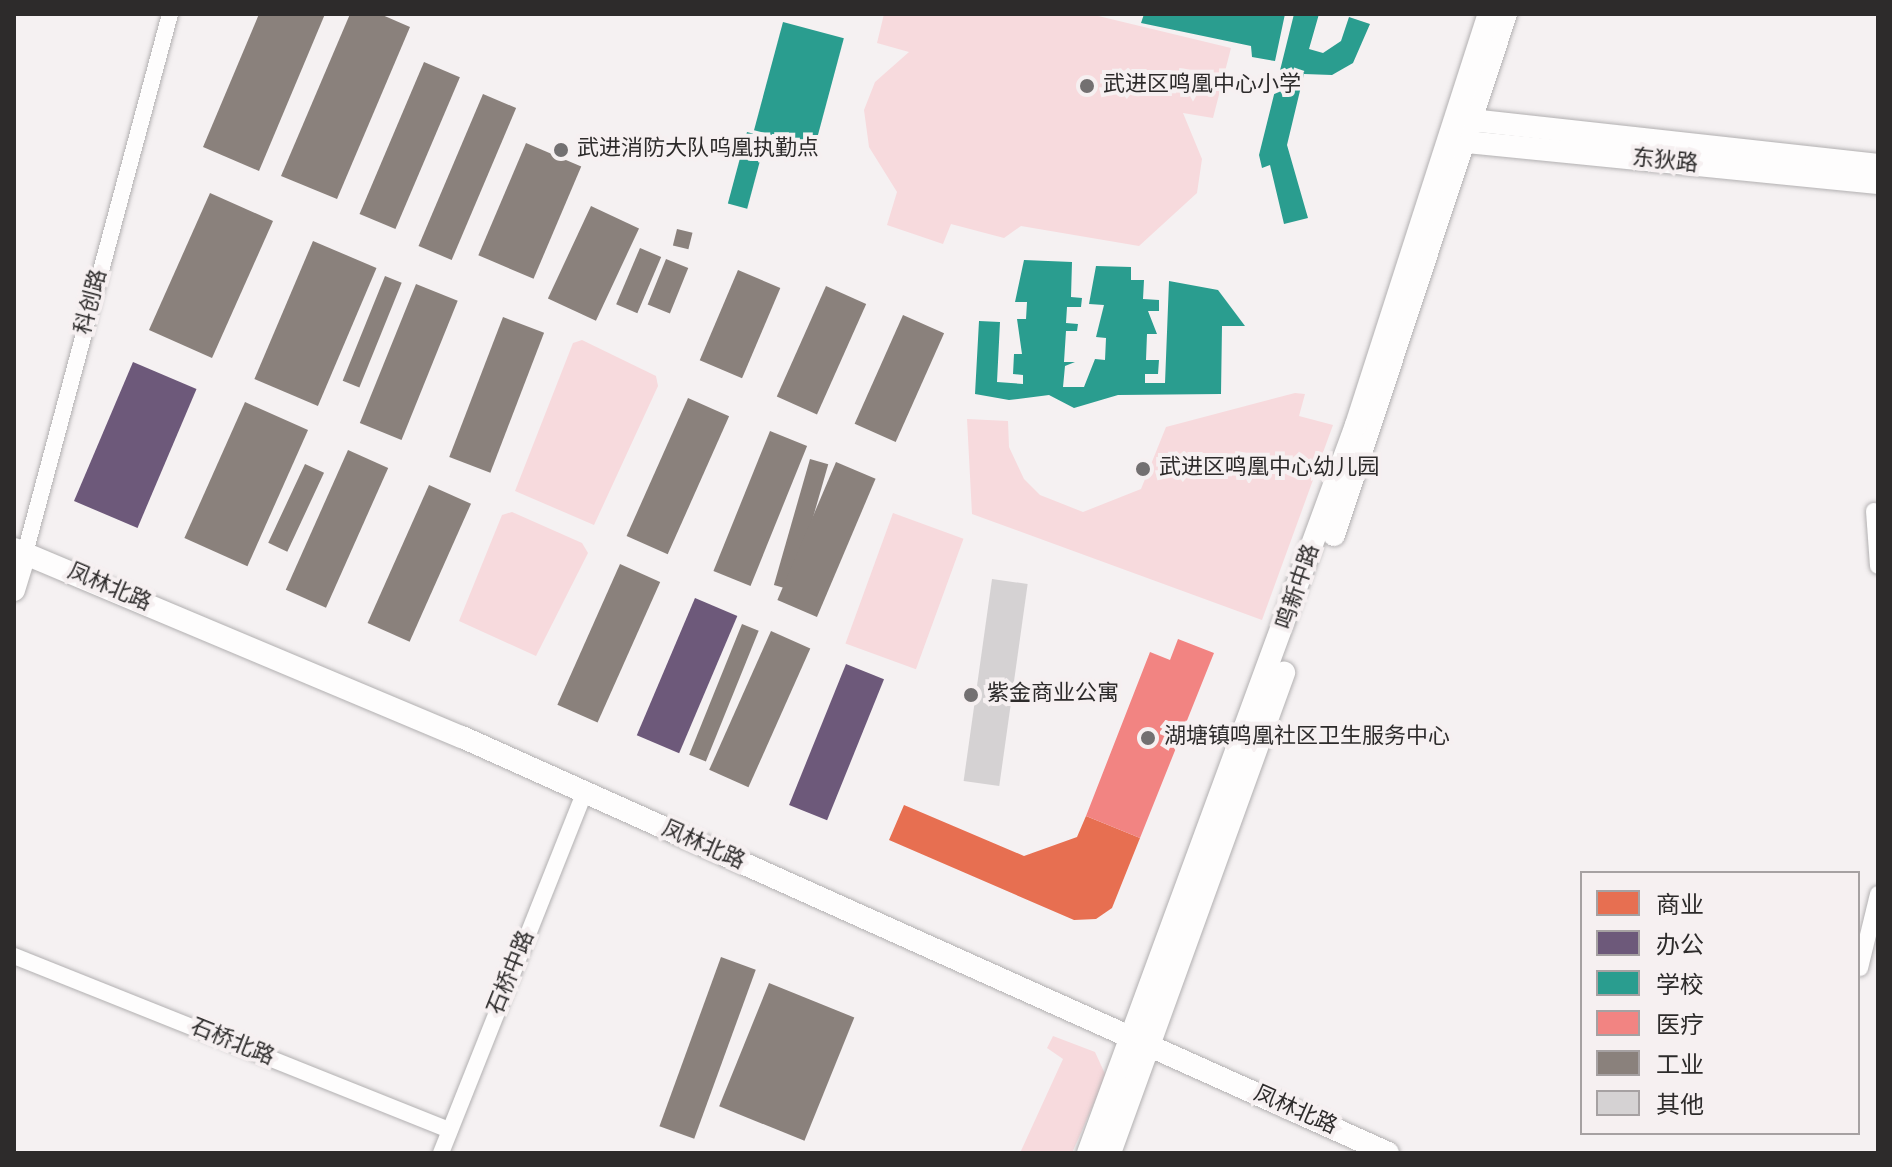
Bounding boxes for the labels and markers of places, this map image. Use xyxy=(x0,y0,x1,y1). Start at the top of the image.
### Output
place label: 武进区鸣凰中心小学 xyxy=(1103,73,1301,99)
marker: 武进区鸣凰中心小学 xyxy=(1078,77,1096,95)
place label: 武进消防大队呜凰执勤点 xyxy=(577,137,819,163)
marker: 武进消防大队呜凰执勤点 xyxy=(552,141,570,159)
place label: 武进区鸣凰中心幼儿园 xyxy=(1159,456,1379,482)
marker: 武进区鸣凰中心幼儿园 xyxy=(1134,460,1152,478)
place label: 紫金商业公寓 xyxy=(987,682,1119,708)
marker: 紫金商业公寓 xyxy=(962,686,980,704)
place label: 湖塘镇鸣凰社区卫生服务中心 xyxy=(1164,725,1450,751)
marker: 湖塘镇鸣凰社区卫生服务中心 xyxy=(1139,729,1157,747)

